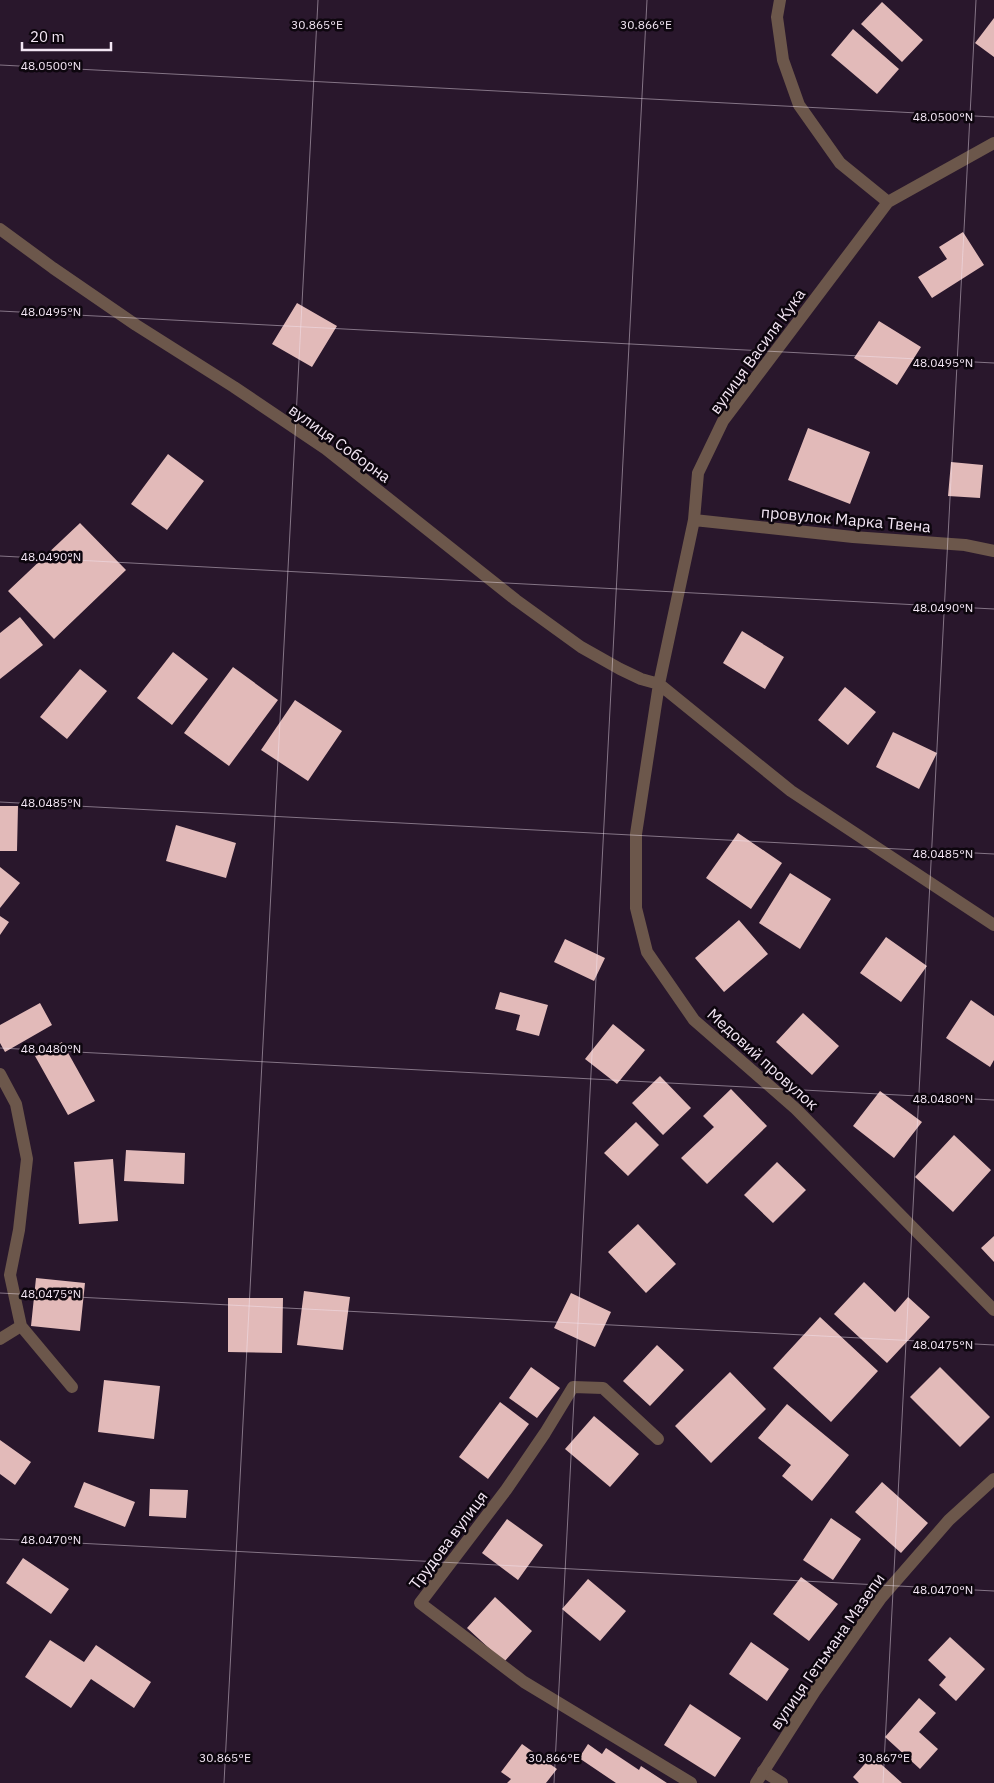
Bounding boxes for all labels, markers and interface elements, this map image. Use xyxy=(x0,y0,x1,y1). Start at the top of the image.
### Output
text: 30.865°E xyxy=(291,17,343,32)
text: 30.866°E xyxy=(620,17,672,32)
scale bar xyxy=(22,20,111,52)
text: 20 m xyxy=(30,27,65,46)
text: 48.0500°N xyxy=(21,58,81,73)
text: 48.0500°N xyxy=(913,109,973,124)
street label: вулиця Василя Кука xyxy=(705,284,809,418)
text: 48.0495°N xyxy=(21,304,81,319)
text: 48.0495°N xyxy=(913,355,973,370)
street label: вулиця Соборна xyxy=(285,399,395,487)
street label: провулок Марка Твена xyxy=(760,502,932,536)
text: 48.0490°N xyxy=(21,549,81,564)
text: 48.0490°N xyxy=(913,600,973,615)
text: 48.0485°N xyxy=(21,795,81,810)
text: 48.0485°N xyxy=(913,846,973,861)
street label: Медовий провулок xyxy=(703,1004,823,1114)
text: 48.0480°N xyxy=(21,1041,81,1056)
text: 48.0480°N xyxy=(913,1091,973,1106)
text: 48.0475°N xyxy=(21,1286,81,1301)
text: 48.0475°N xyxy=(913,1337,973,1352)
street label: Трудова вулиця xyxy=(404,1487,492,1593)
text: 48.0470°N xyxy=(21,1532,81,1547)
street label: вулиця Гетьмана Мазепи xyxy=(765,1569,889,1733)
text: 48.0470°N xyxy=(913,1582,973,1597)
text: 30.865°E xyxy=(199,1750,251,1765)
text: 30.866°E xyxy=(528,1750,580,1765)
text: 30.867°E xyxy=(858,1750,910,1765)

